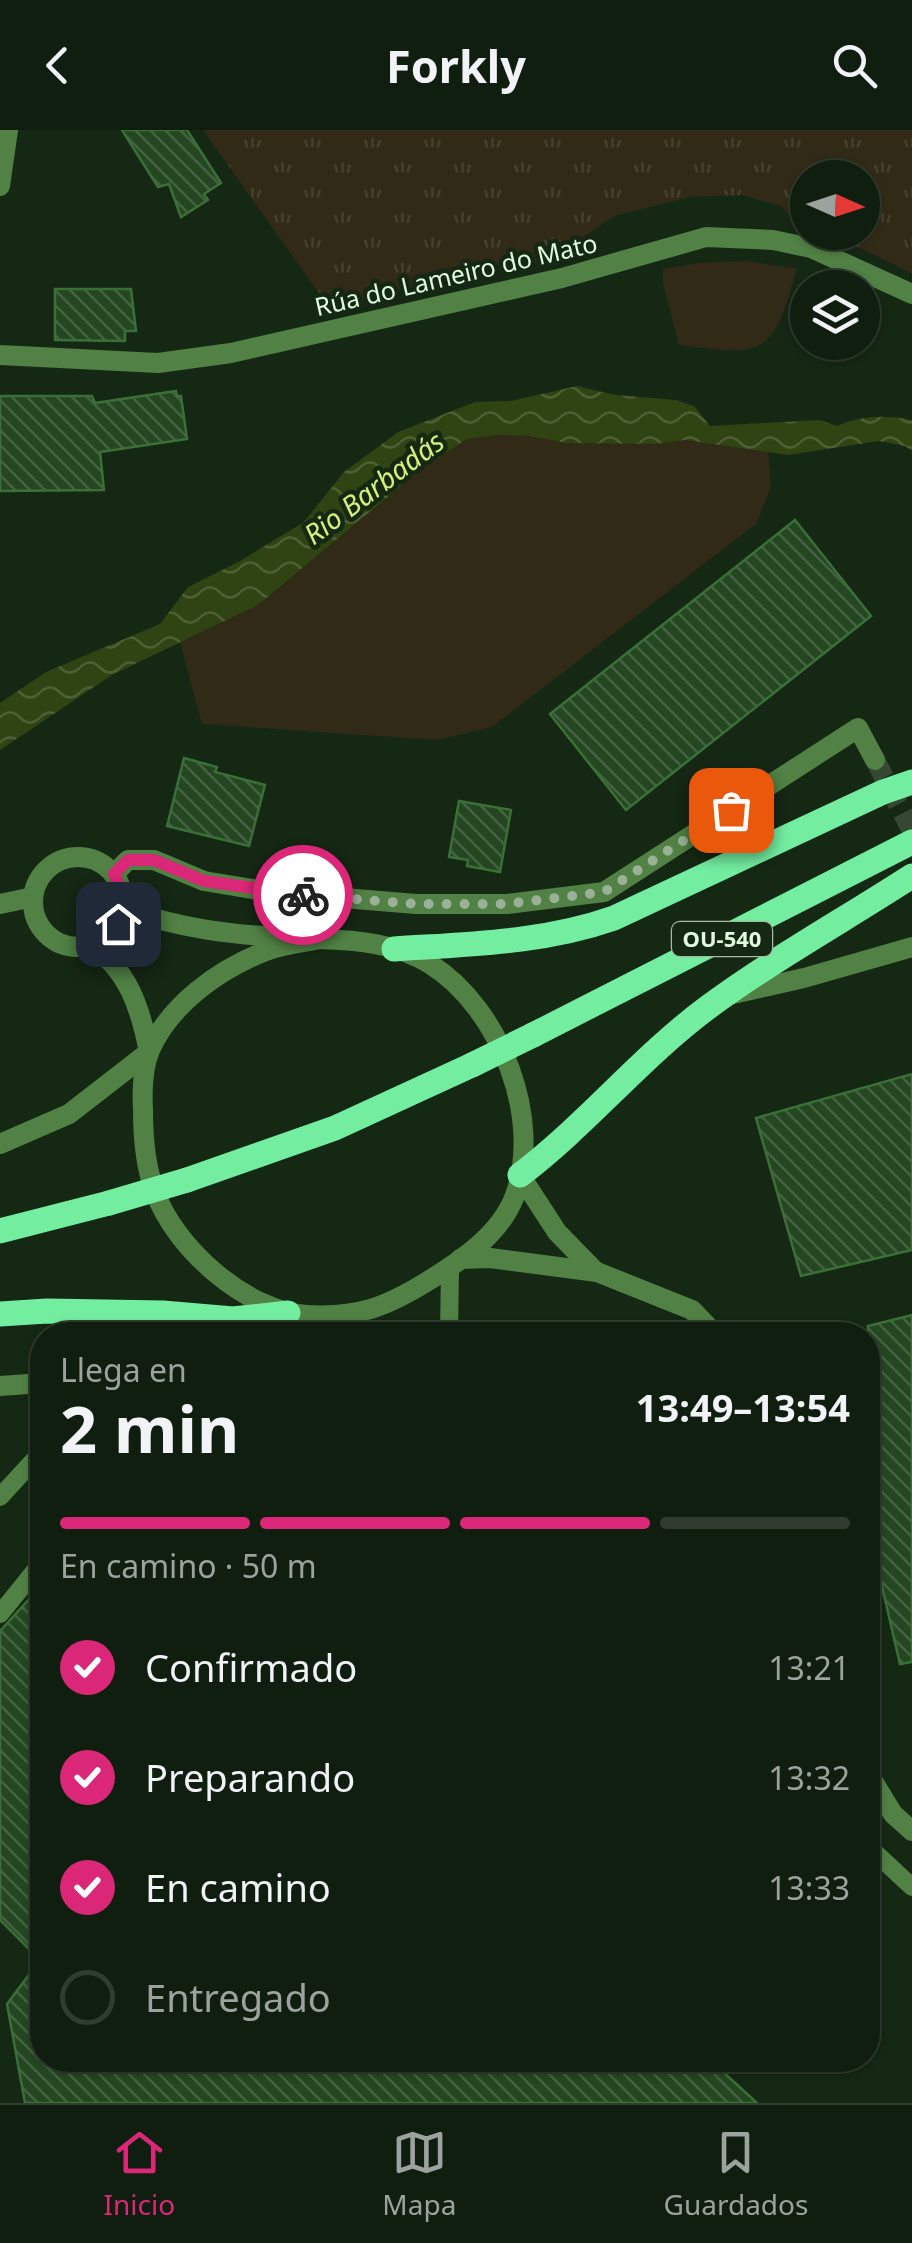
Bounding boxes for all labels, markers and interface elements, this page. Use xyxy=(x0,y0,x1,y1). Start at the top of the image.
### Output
text: Forkly xyxy=(386,35,526,96)
icon: back xyxy=(30,38,85,93)
icon: search xyxy=(827,38,882,93)
north arrow xyxy=(790,160,880,250)
map controls xyxy=(790,160,880,360)
street label: Rúa do Lameiro do Mato xyxy=(311,225,600,323)
button: layers xyxy=(790,270,880,360)
water label: Rio Barbadás xyxy=(295,422,451,552)
pin xyxy=(689,768,774,853)
icon: bag xyxy=(704,783,759,838)
courier xyxy=(253,845,353,945)
icon: bike xyxy=(276,868,331,923)
pin xyxy=(76,882,161,967)
icon: home xyxy=(91,897,146,952)
road number: OU-540 xyxy=(672,922,772,956)
text: Llega en xyxy=(60,1348,187,1391)
text: 13:49–13:54 xyxy=(636,1381,850,1433)
text: 2 min xyxy=(60,1384,239,1472)
text: En camino · 50 m xyxy=(60,1544,317,1587)
icon: check xyxy=(60,1640,115,1695)
text: Confirmado xyxy=(145,1641,357,1693)
text: 13:21 xyxy=(768,1646,850,1689)
icon: check xyxy=(60,1750,115,1805)
text: Preparando xyxy=(145,1751,355,1803)
text: 13:32 xyxy=(768,1756,850,1799)
icon: check xyxy=(60,1860,115,1915)
text: En camino xyxy=(145,1861,331,1913)
text: 13:33 xyxy=(768,1866,850,1909)
text: Entregado xyxy=(145,1971,331,2023)
tab: Inicio xyxy=(104,2125,175,2223)
tab: Mapa xyxy=(382,2125,456,2223)
tab: Guardados xyxy=(664,2125,808,2223)

